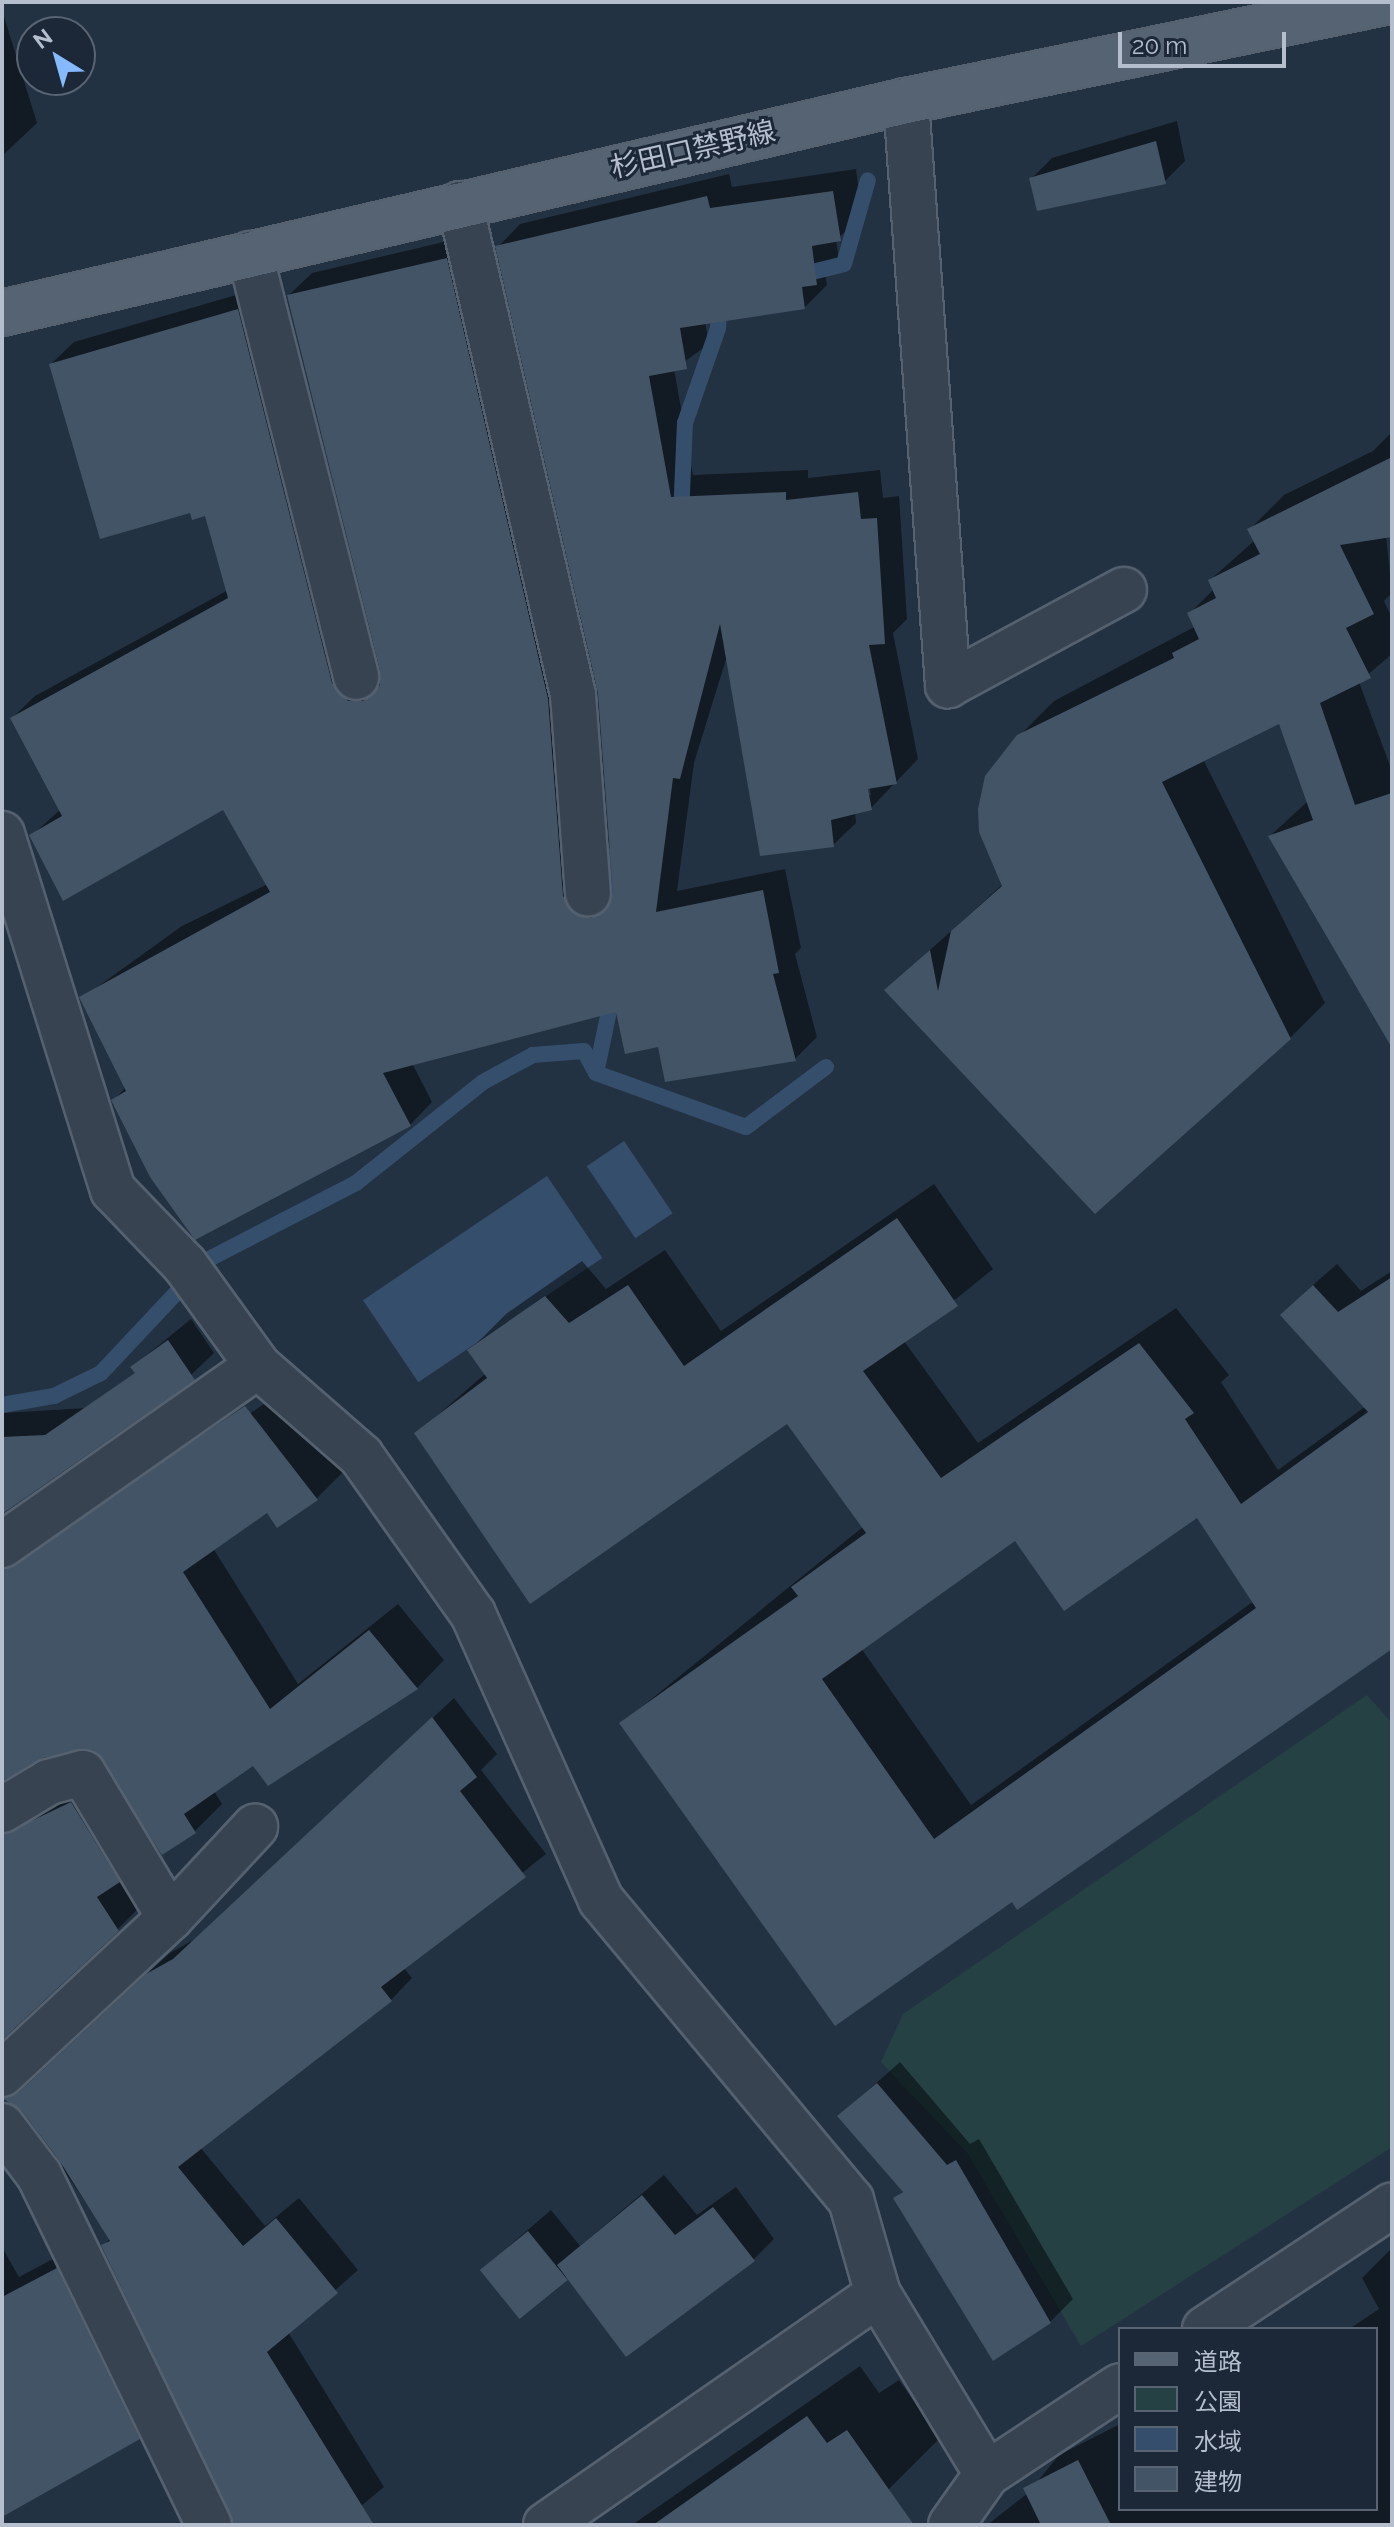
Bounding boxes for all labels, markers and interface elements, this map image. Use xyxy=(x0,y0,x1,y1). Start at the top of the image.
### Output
north arrow xyxy=(16,16,96,96)
scale bar xyxy=(1122,16,1290,66)
text: N xyxy=(28,23,57,54)
text: 20 m xyxy=(1132,31,1187,60)
street label: 杉田口禁野線 xyxy=(607,115,779,185)
legend xyxy=(1118,2327,1378,2511)
text: 道路 xyxy=(1194,2347,1242,2376)
text: 公園 xyxy=(1194,2387,1242,2416)
text: 水域 xyxy=(1194,2427,1242,2456)
text: 建物 xyxy=(1194,2467,1242,2496)

